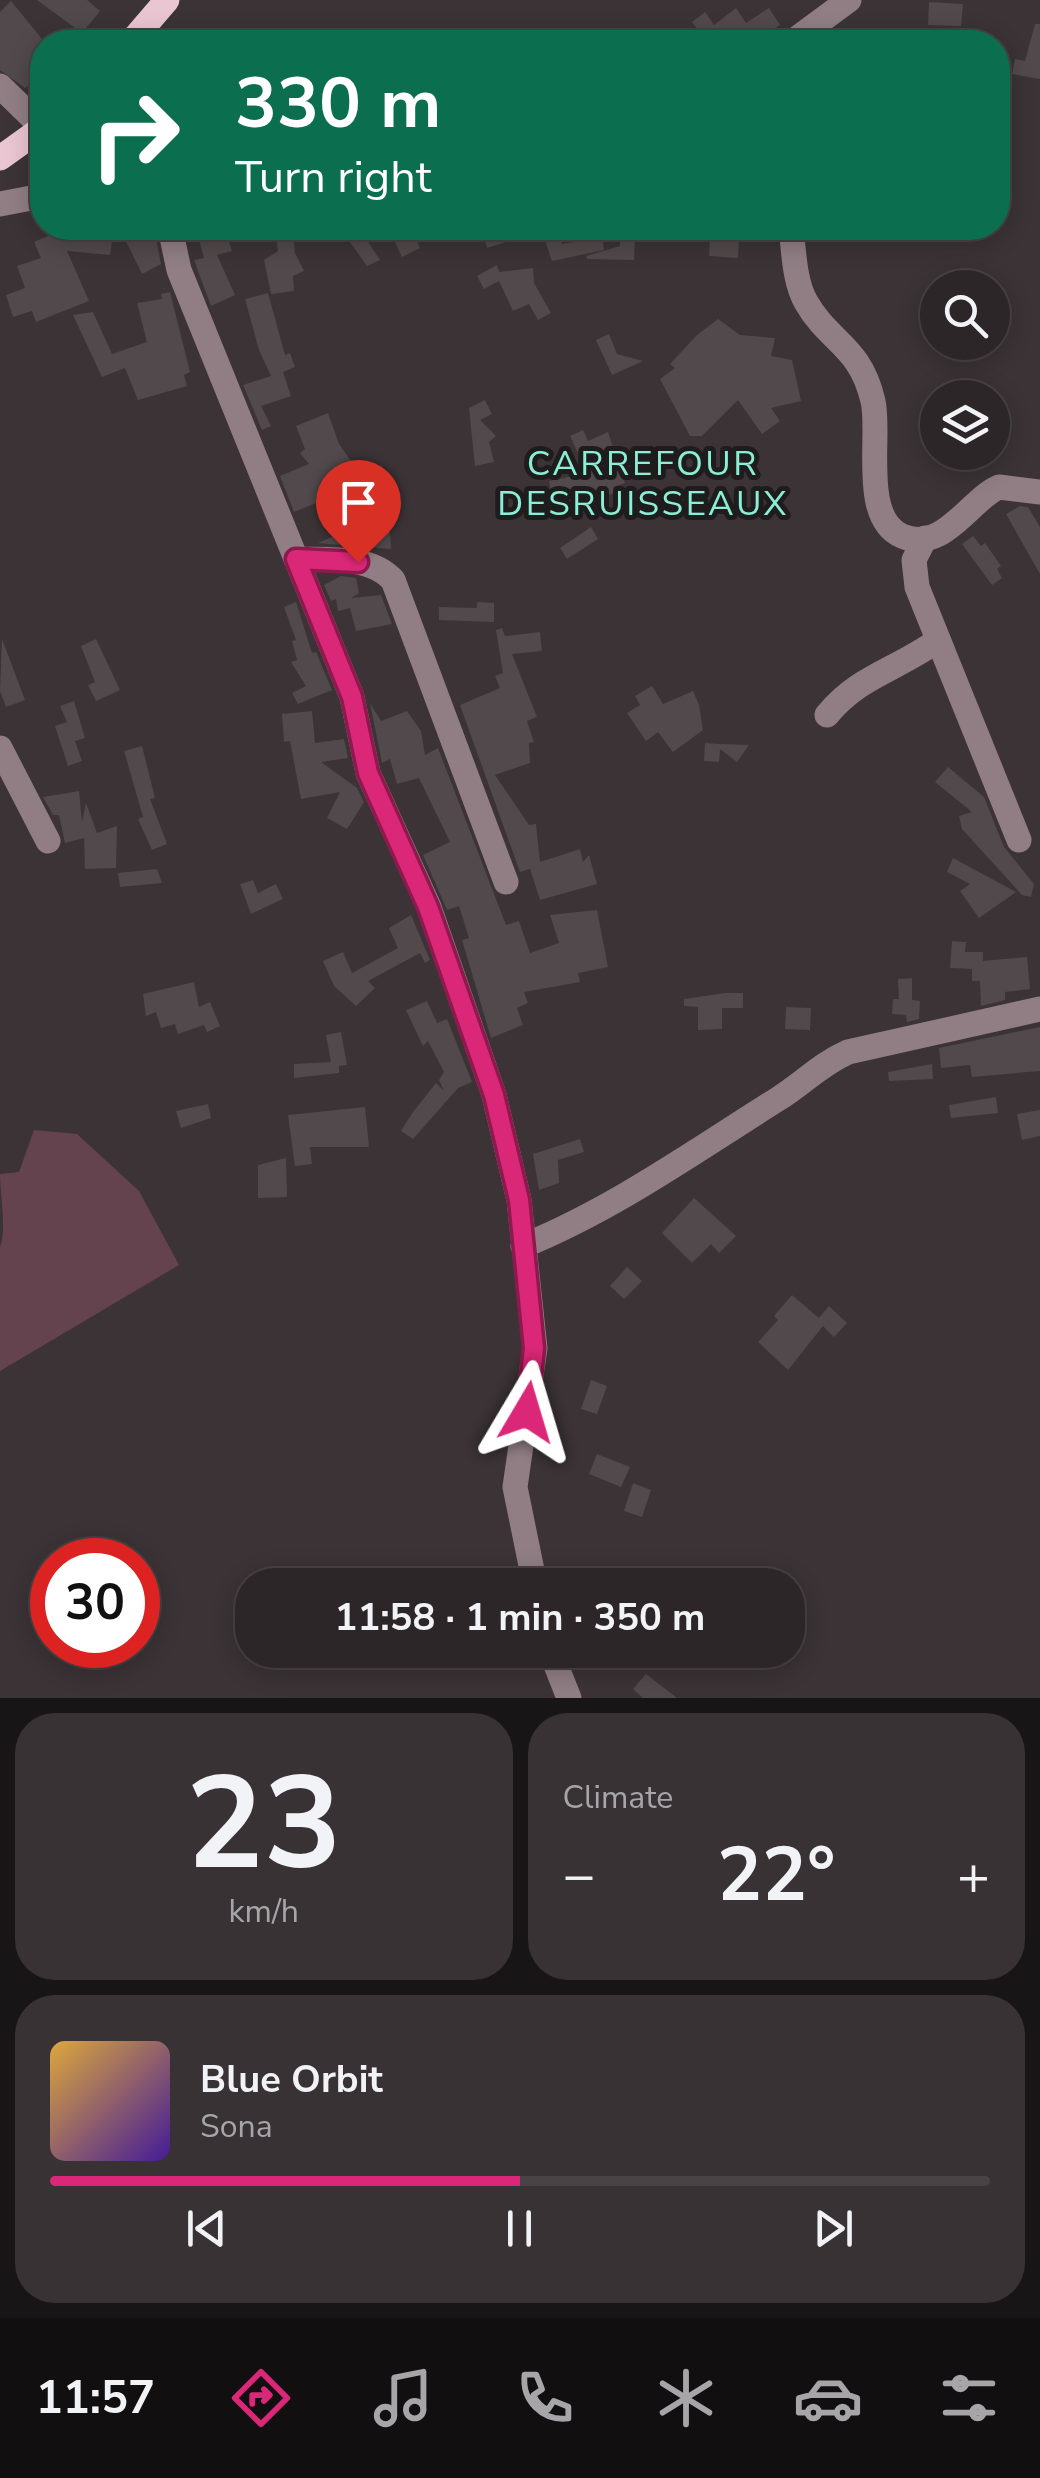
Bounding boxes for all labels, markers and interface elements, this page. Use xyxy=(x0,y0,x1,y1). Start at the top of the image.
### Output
text: 330 m xyxy=(235,56,441,152)
icon: right xyxy=(70,70,200,200)
text: Turn right xyxy=(235,147,432,208)
map controls xyxy=(920,270,1010,470)
button: search xyxy=(920,270,1010,360)
button: layers xyxy=(920,380,1010,470)
district label: CARREFOUR DESRUISSEAUX xyxy=(497,440,789,527)
pin xyxy=(316,460,401,563)
icon: arrive xyxy=(331,475,386,530)
position arrow xyxy=(475,1360,579,1464)
speed limit sign: 30 xyxy=(30,1538,160,1668)
text: 11:58 · 1 min · 350 m xyxy=(335,1592,705,1643)
text: 23 xyxy=(186,1736,342,1913)
text: Climate xyxy=(563,1776,673,1819)
text: 22° xyxy=(717,1824,835,1926)
text: − xyxy=(563,1838,596,1913)
text: + xyxy=(957,1838,990,1913)
text: km/h xyxy=(228,1890,299,1933)
text: Blue Orbit xyxy=(200,2054,383,2105)
text: Sona xyxy=(200,2105,273,2148)
icon: previous xyxy=(179,2201,234,2256)
icon: pause xyxy=(492,2201,547,2256)
icon: next xyxy=(806,2201,861,2256)
icon: directions xyxy=(226,2363,296,2433)
icon: music xyxy=(368,2363,438,2433)
icon: phone xyxy=(510,2363,580,2433)
icon: climate xyxy=(651,2363,721,2433)
icon: car xyxy=(793,2363,863,2433)
icon: filters xyxy=(934,2363,1004,2433)
text: 11:57 xyxy=(36,2368,155,2429)

